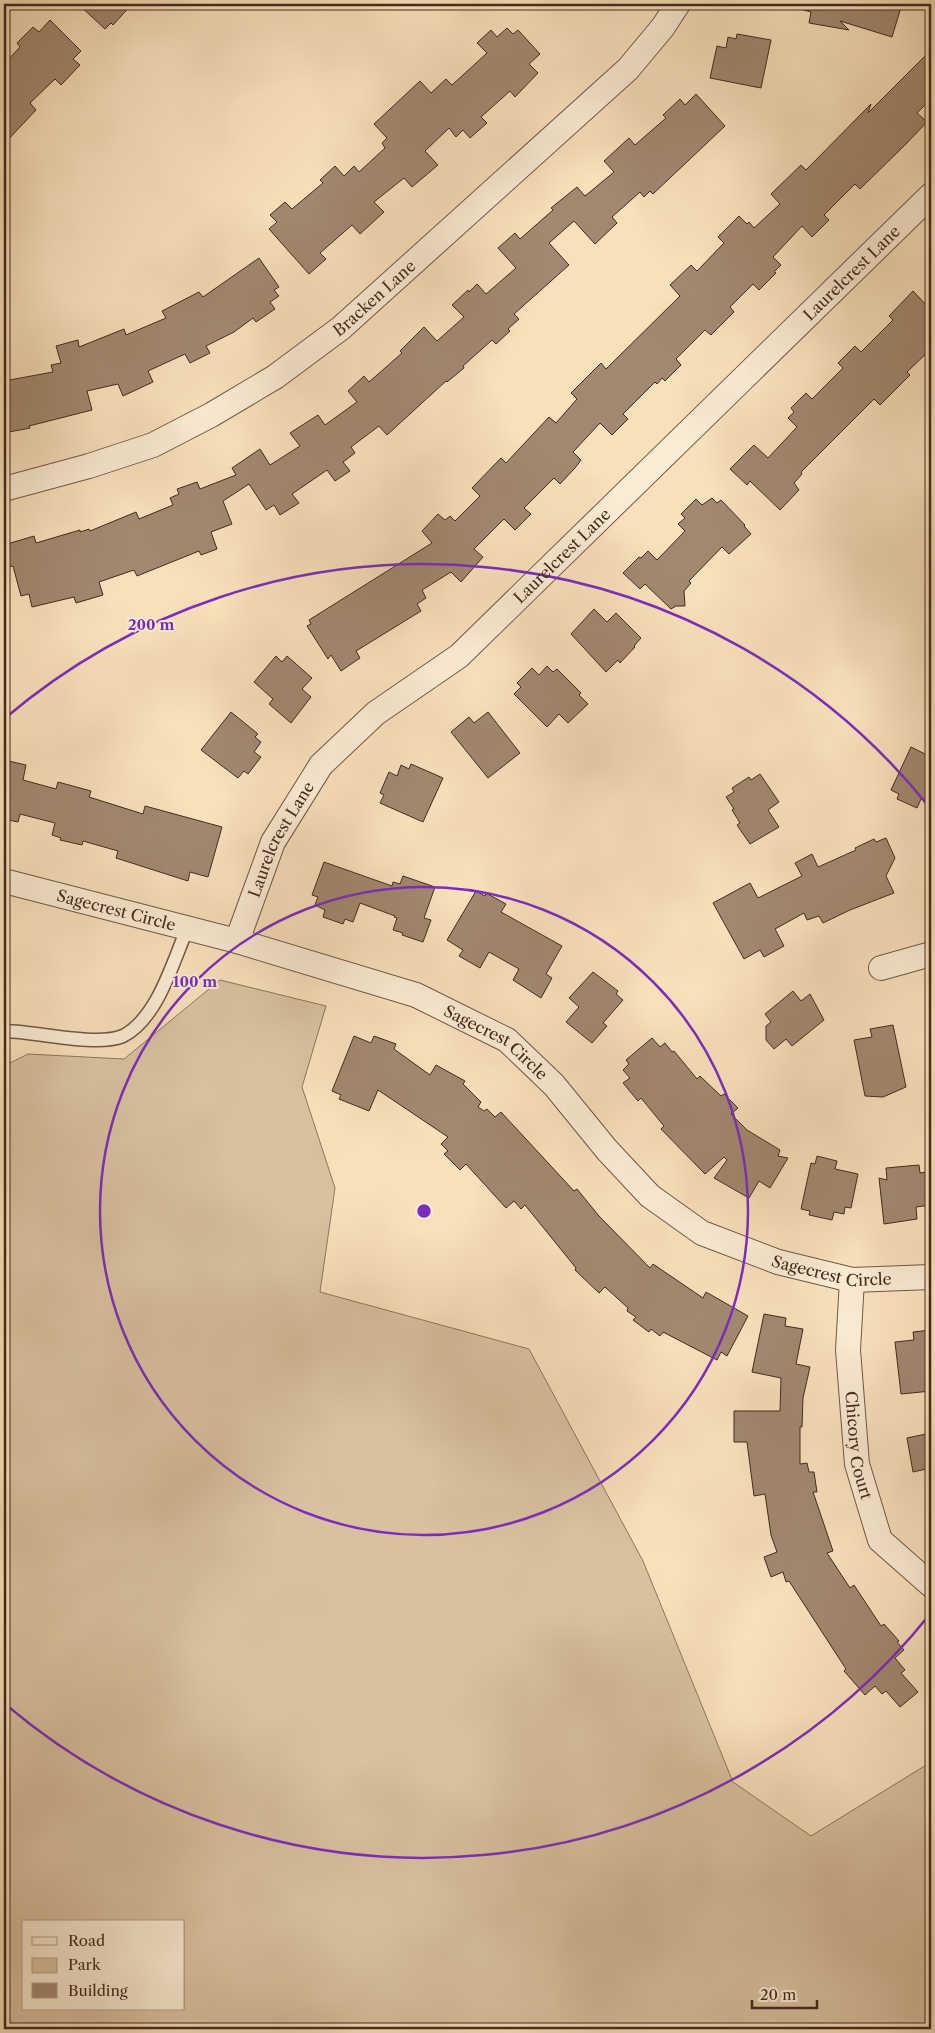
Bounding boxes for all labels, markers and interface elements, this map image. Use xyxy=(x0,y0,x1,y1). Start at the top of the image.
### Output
street label: Laurelcrest Lane xyxy=(799,221,904,324)
street label: Bracken Lane xyxy=(329,256,420,341)
street label: Laurelcrest Lane xyxy=(509,504,614,607)
text: 200 m xyxy=(128,615,174,634)
street label: Laurelcrest Lane xyxy=(244,778,318,900)
street label: Sagecrest Circle xyxy=(55,885,178,935)
text: 100 m xyxy=(173,972,217,991)
street label: Sagecrest Circle xyxy=(441,1000,552,1084)
centre of rings xyxy=(415,1202,433,1220)
street label: Sagecrest Circle xyxy=(769,1250,892,1291)
street label: Chicory Court xyxy=(841,1390,877,1502)
legend xyxy=(22,1920,185,2010)
text: Road xyxy=(68,1931,105,1950)
text: Park xyxy=(68,1955,102,1974)
scale bar xyxy=(752,1978,818,2010)
text: Building xyxy=(68,1981,128,2000)
text: 20 m xyxy=(760,1985,796,2004)

